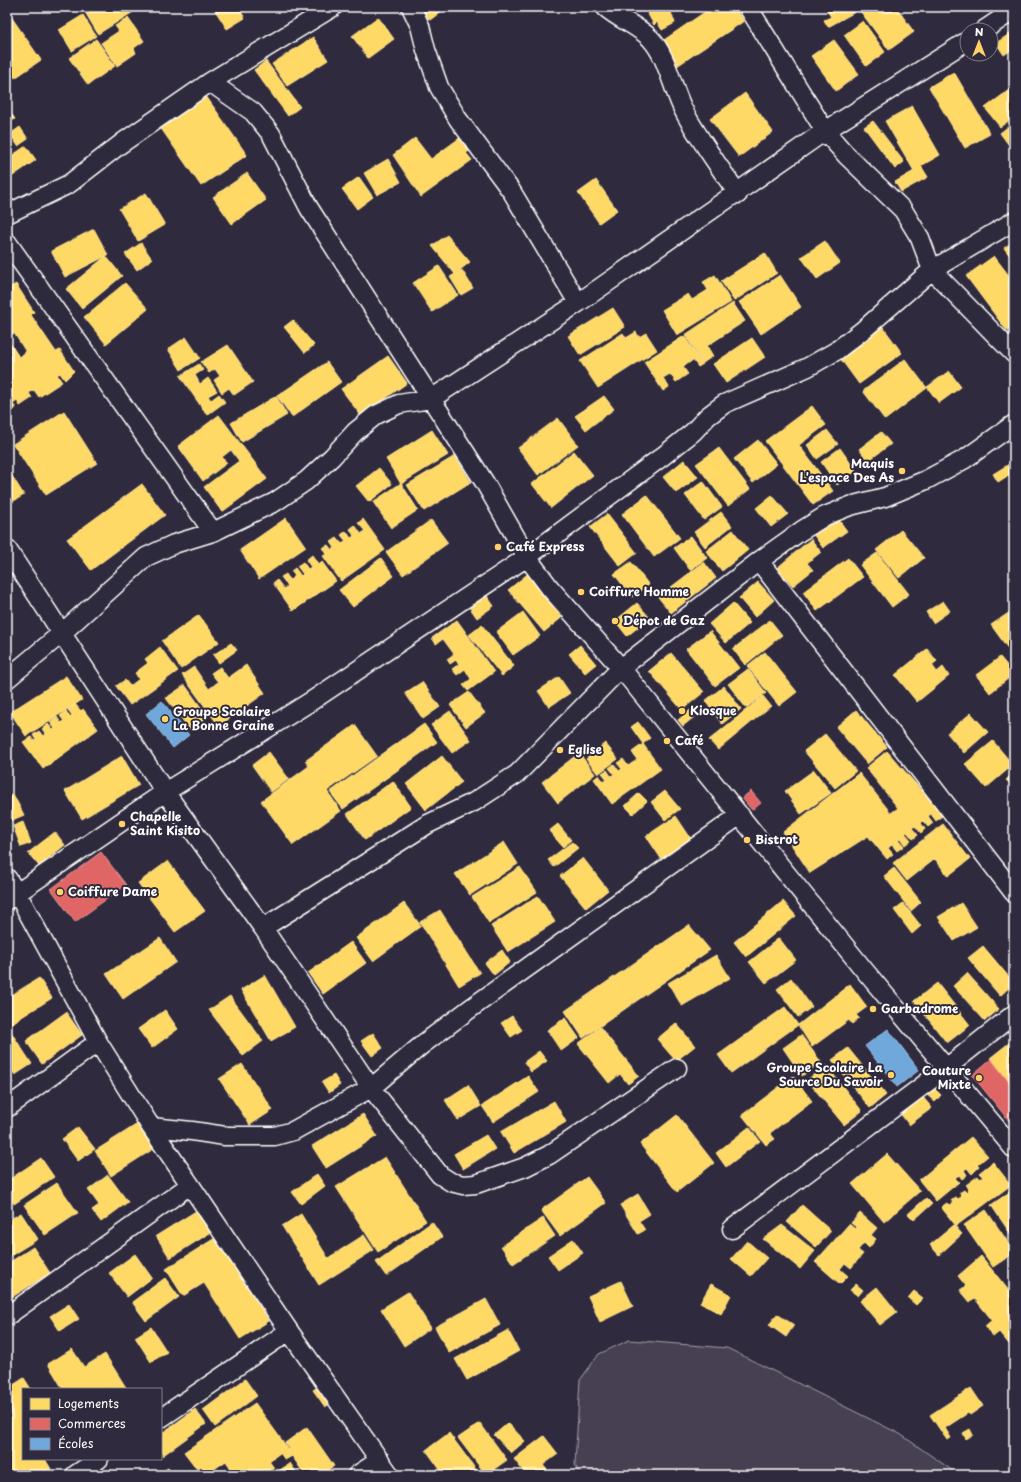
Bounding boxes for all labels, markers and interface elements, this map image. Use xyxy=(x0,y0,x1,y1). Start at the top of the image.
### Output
north arrow xyxy=(959,22,999,62)
text: N xyxy=(975,23,984,40)
place label: Maquis L'espace Des As xyxy=(800,454,894,486)
marker: Maquis L'espace Des As xyxy=(897,466,907,476)
place label: Café Express xyxy=(506,537,584,555)
marker: Café Express xyxy=(493,542,503,552)
place label: Coiffure Homme xyxy=(589,582,690,600)
marker: Coiffure Homme xyxy=(576,587,586,597)
place label: Dépot de Gaz xyxy=(623,611,705,629)
marker: Dépot de Gaz xyxy=(610,616,620,626)
place label: Kiosque xyxy=(690,701,737,719)
place label: Groupe Scolaire La Bonne Graine xyxy=(173,702,275,734)
marker: Kiosque xyxy=(677,706,687,716)
marker: Groupe Scolaire La Bonne Graine xyxy=(160,714,170,724)
place label: Café xyxy=(675,731,704,749)
marker: Café xyxy=(662,736,672,746)
place label: Eglise xyxy=(568,740,602,758)
marker: Eglise xyxy=(555,745,565,755)
place label: Chapelle Saint Kisito xyxy=(130,807,200,839)
marker: Chapelle Saint Kisito xyxy=(117,819,127,829)
place label: Bistrot xyxy=(755,830,798,848)
marker: Bistrot xyxy=(742,835,752,845)
place label: Coiffure Dame xyxy=(68,882,158,900)
marker: Coiffure Dame xyxy=(55,887,65,897)
place label: Garbadrome xyxy=(881,999,958,1017)
marker: Garbadrome xyxy=(868,1004,878,1014)
place label: Groupe Scolaire La Source Du Savoir xyxy=(767,1058,884,1090)
place label: Couture Mixte xyxy=(922,1061,971,1093)
marker: Groupe Scolaire La Source Du Savoir xyxy=(886,1070,896,1080)
marker: Couture Mixte xyxy=(974,1073,984,1083)
legend xyxy=(22,1388,162,1460)
text: Logements xyxy=(58,1394,119,1412)
text: Commerces xyxy=(58,1414,126,1432)
text: Écoles xyxy=(58,1434,94,1452)

